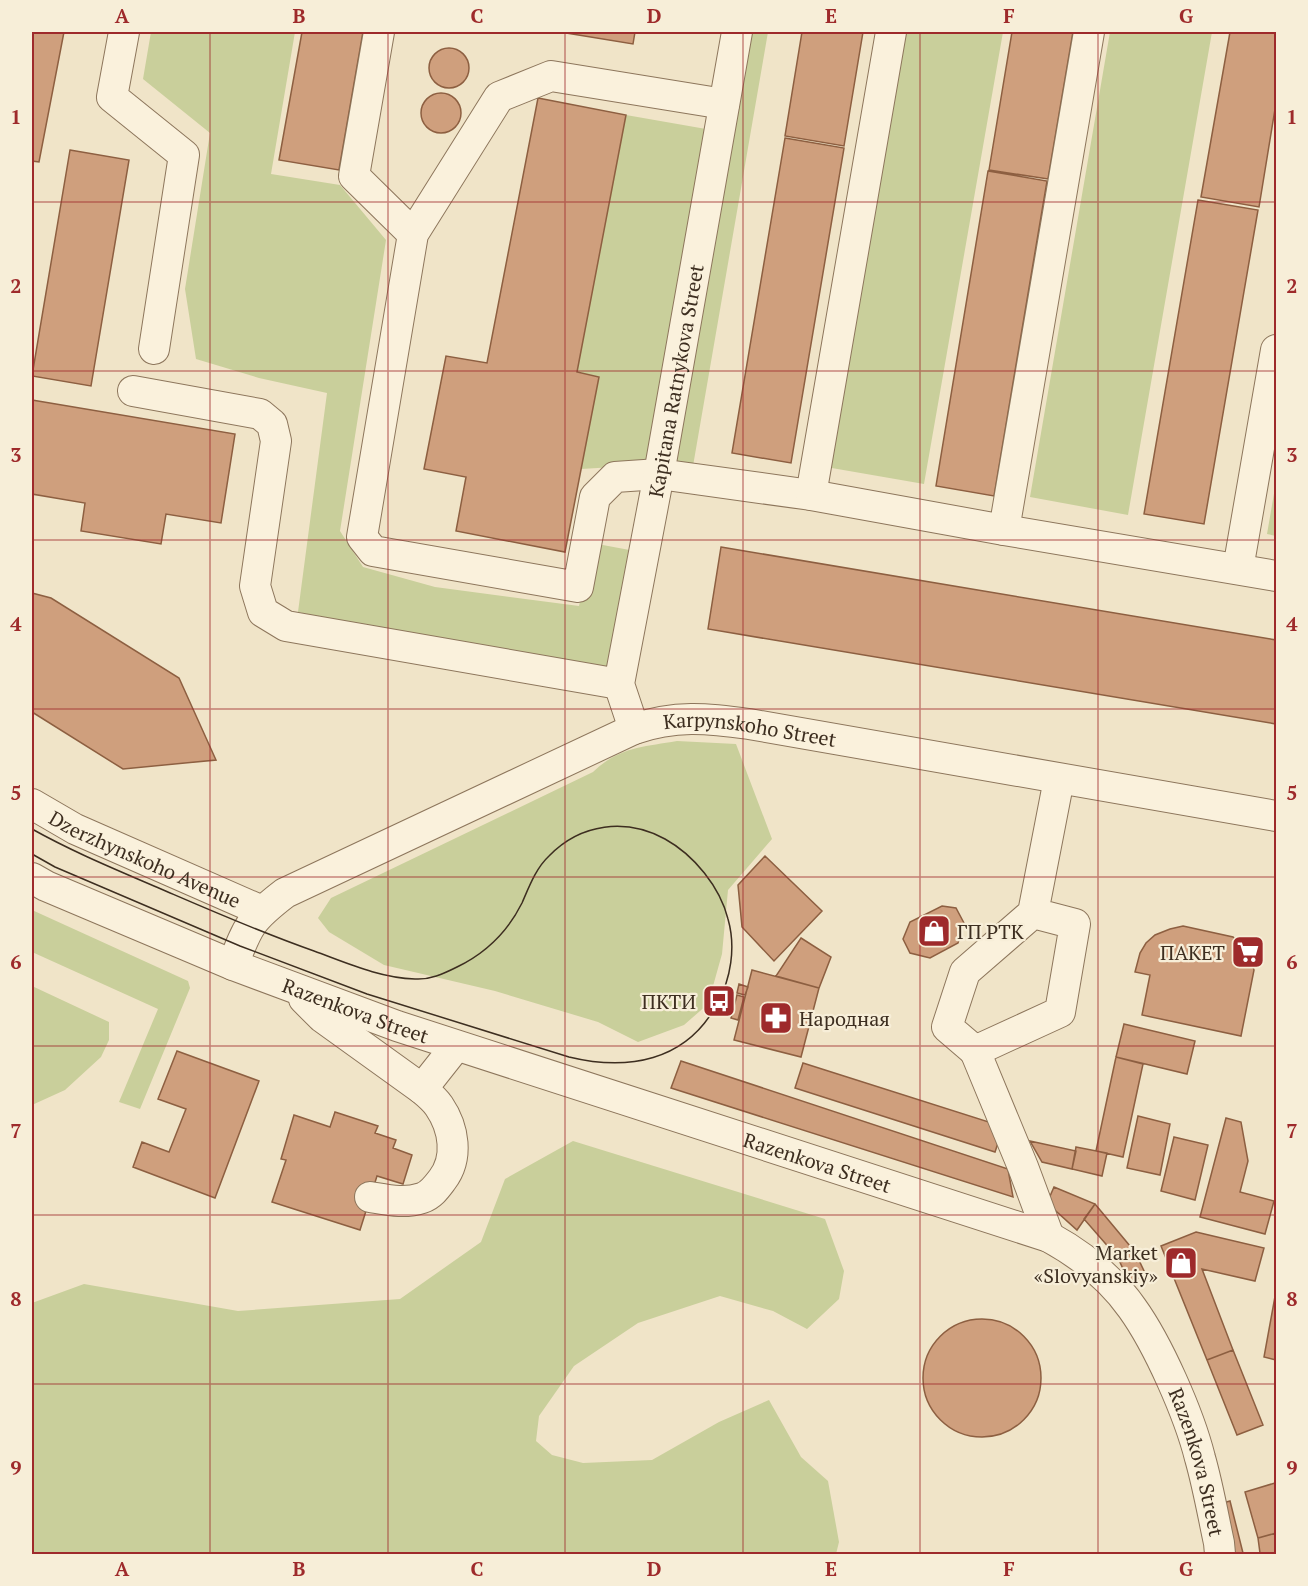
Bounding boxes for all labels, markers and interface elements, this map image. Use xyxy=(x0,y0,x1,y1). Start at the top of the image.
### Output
text: A xyxy=(115,2,130,29)
text: B xyxy=(293,2,306,29)
text: C xyxy=(470,2,484,29)
text: D xyxy=(647,2,661,29)
text: E xyxy=(825,2,837,29)
text: F xyxy=(1003,2,1015,29)
text: G xyxy=(1179,2,1193,29)
text: 1 xyxy=(10,103,22,130)
text: 1 xyxy=(1286,103,1298,130)
street label: Kapitana Ratnykova Street xyxy=(641,261,709,500)
text: 2 xyxy=(10,272,22,299)
text: 2 xyxy=(1286,272,1298,299)
text: 3 xyxy=(10,441,22,468)
text: 3 xyxy=(1286,441,1298,468)
text: 4 xyxy=(10,610,22,637)
text: 4 xyxy=(1286,610,1298,637)
street label: Karpynskoho Street xyxy=(662,705,839,753)
text: 5 xyxy=(10,779,22,806)
text: 5 xyxy=(1286,779,1298,806)
street label: Dzerzhynskoho Avenue xyxy=(45,804,245,914)
shop icon: ГП РТК xyxy=(916,913,952,949)
place label: ГП РТК xyxy=(957,918,1024,945)
supermarket icon: ПАКЕТ xyxy=(1230,934,1266,970)
place label: ПАКЕТ xyxy=(1160,939,1225,966)
text: 6 xyxy=(10,948,22,975)
text: 6 xyxy=(1286,948,1298,975)
street label: Razenkova Street xyxy=(279,971,433,1049)
bus stop icon: ПКТИ xyxy=(701,983,737,1019)
place label: ПКТИ xyxy=(642,988,696,1015)
pharmacy icon: Народная xyxy=(758,1000,794,1036)
place label: Народная xyxy=(799,1005,890,1032)
text: 7 xyxy=(10,1117,22,1144)
text: 7 xyxy=(1286,1117,1298,1144)
street label: Razenkova Street xyxy=(740,1126,895,1199)
place label: Market «Slovyanskiy» xyxy=(1034,1239,1159,1289)
shop icon: Market «Slovyanskiy» xyxy=(1163,1245,1199,1281)
text: 8 xyxy=(10,1285,22,1312)
text: 8 xyxy=(1286,1285,1298,1312)
street label: Razenkova Street xyxy=(1163,1383,1231,1539)
text: 9 xyxy=(10,1454,22,1481)
text: 9 xyxy=(1286,1454,1298,1481)
text: A xyxy=(115,1555,130,1582)
text: B xyxy=(293,1555,306,1582)
text: C xyxy=(470,1555,484,1582)
text: D xyxy=(647,1555,661,1582)
text: E xyxy=(825,1555,837,1582)
text: F xyxy=(1003,1555,1015,1582)
text: G xyxy=(1179,1555,1193,1582)

